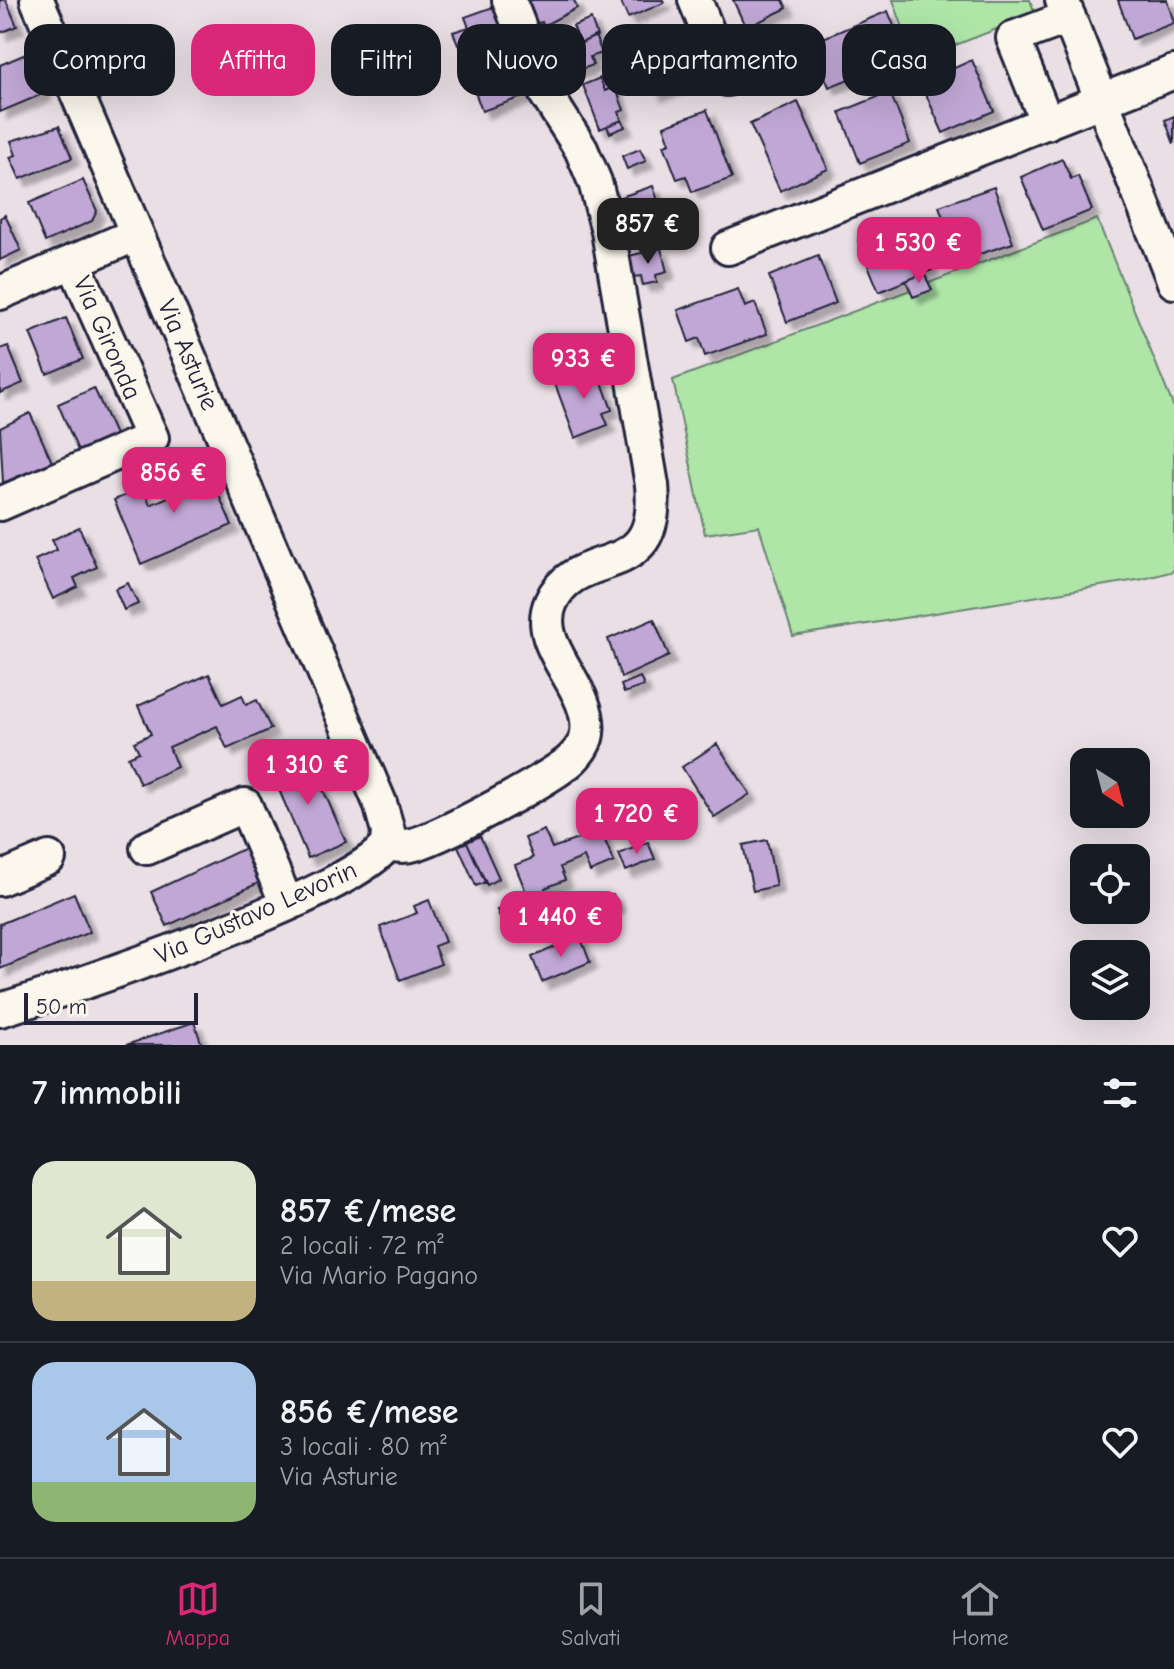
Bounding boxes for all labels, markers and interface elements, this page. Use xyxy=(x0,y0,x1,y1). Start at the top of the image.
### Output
chip: Compra xyxy=(24,24,175,96)
chip: Affitta xyxy=(191,24,315,96)
chip: Filtri xyxy=(331,24,441,96)
chip: Nuovo xyxy=(457,24,586,96)
chip: Appartamento xyxy=(602,24,826,96)
chip: Casa xyxy=(842,24,956,96)
pin: 857 € xyxy=(592,198,704,266)
text: 857 € xyxy=(615,209,681,239)
pin: 1 530 € xyxy=(845,217,993,285)
text: 1 530 € xyxy=(875,228,963,258)
street label: Via Gironda xyxy=(67,272,147,404)
street label: Via Asturie xyxy=(151,295,225,415)
pin: 933 € xyxy=(528,333,640,401)
text: 933 € xyxy=(551,344,617,374)
pin: 856 € xyxy=(118,447,230,515)
text: 856 € xyxy=(140,458,208,488)
pin: 1 310 € xyxy=(234,739,382,807)
north arrow xyxy=(1070,748,1150,828)
map controls xyxy=(1070,748,1150,1020)
text: 1 310 € xyxy=(266,750,350,780)
pin: 1 720 € xyxy=(563,788,711,856)
text: 1 720 € xyxy=(594,799,680,829)
button: locate xyxy=(1070,844,1150,924)
street label: Via Gustavo Levorin xyxy=(150,855,362,971)
pin: 1 440 € xyxy=(487,891,635,959)
text: 1 440 € xyxy=(518,902,604,932)
button: layers xyxy=(1070,940,1150,1020)
scale bar xyxy=(24,989,198,1025)
text: 50 m xyxy=(36,994,87,1020)
icon: filters xyxy=(1098,1071,1142,1115)
text: 7 immobili xyxy=(32,1073,182,1113)
text: 857 €/mese xyxy=(280,1191,456,1231)
icon: home xyxy=(96,1193,192,1289)
icon: heart xyxy=(1098,1219,1142,1263)
text: 2 locali · 72 m² xyxy=(280,1231,444,1261)
text: Via Mario Pagano xyxy=(280,1261,478,1291)
text: 856 €/mese xyxy=(280,1392,459,1432)
icon: home xyxy=(96,1394,192,1490)
icon: heart xyxy=(1098,1420,1142,1464)
text: 3 locali · 80 m² xyxy=(280,1432,447,1462)
text: Via Asturie xyxy=(280,1462,398,1492)
tab: Mappa xyxy=(166,1577,230,1651)
tab: Salvati xyxy=(561,1577,621,1651)
tab: Home xyxy=(952,1577,1009,1651)

